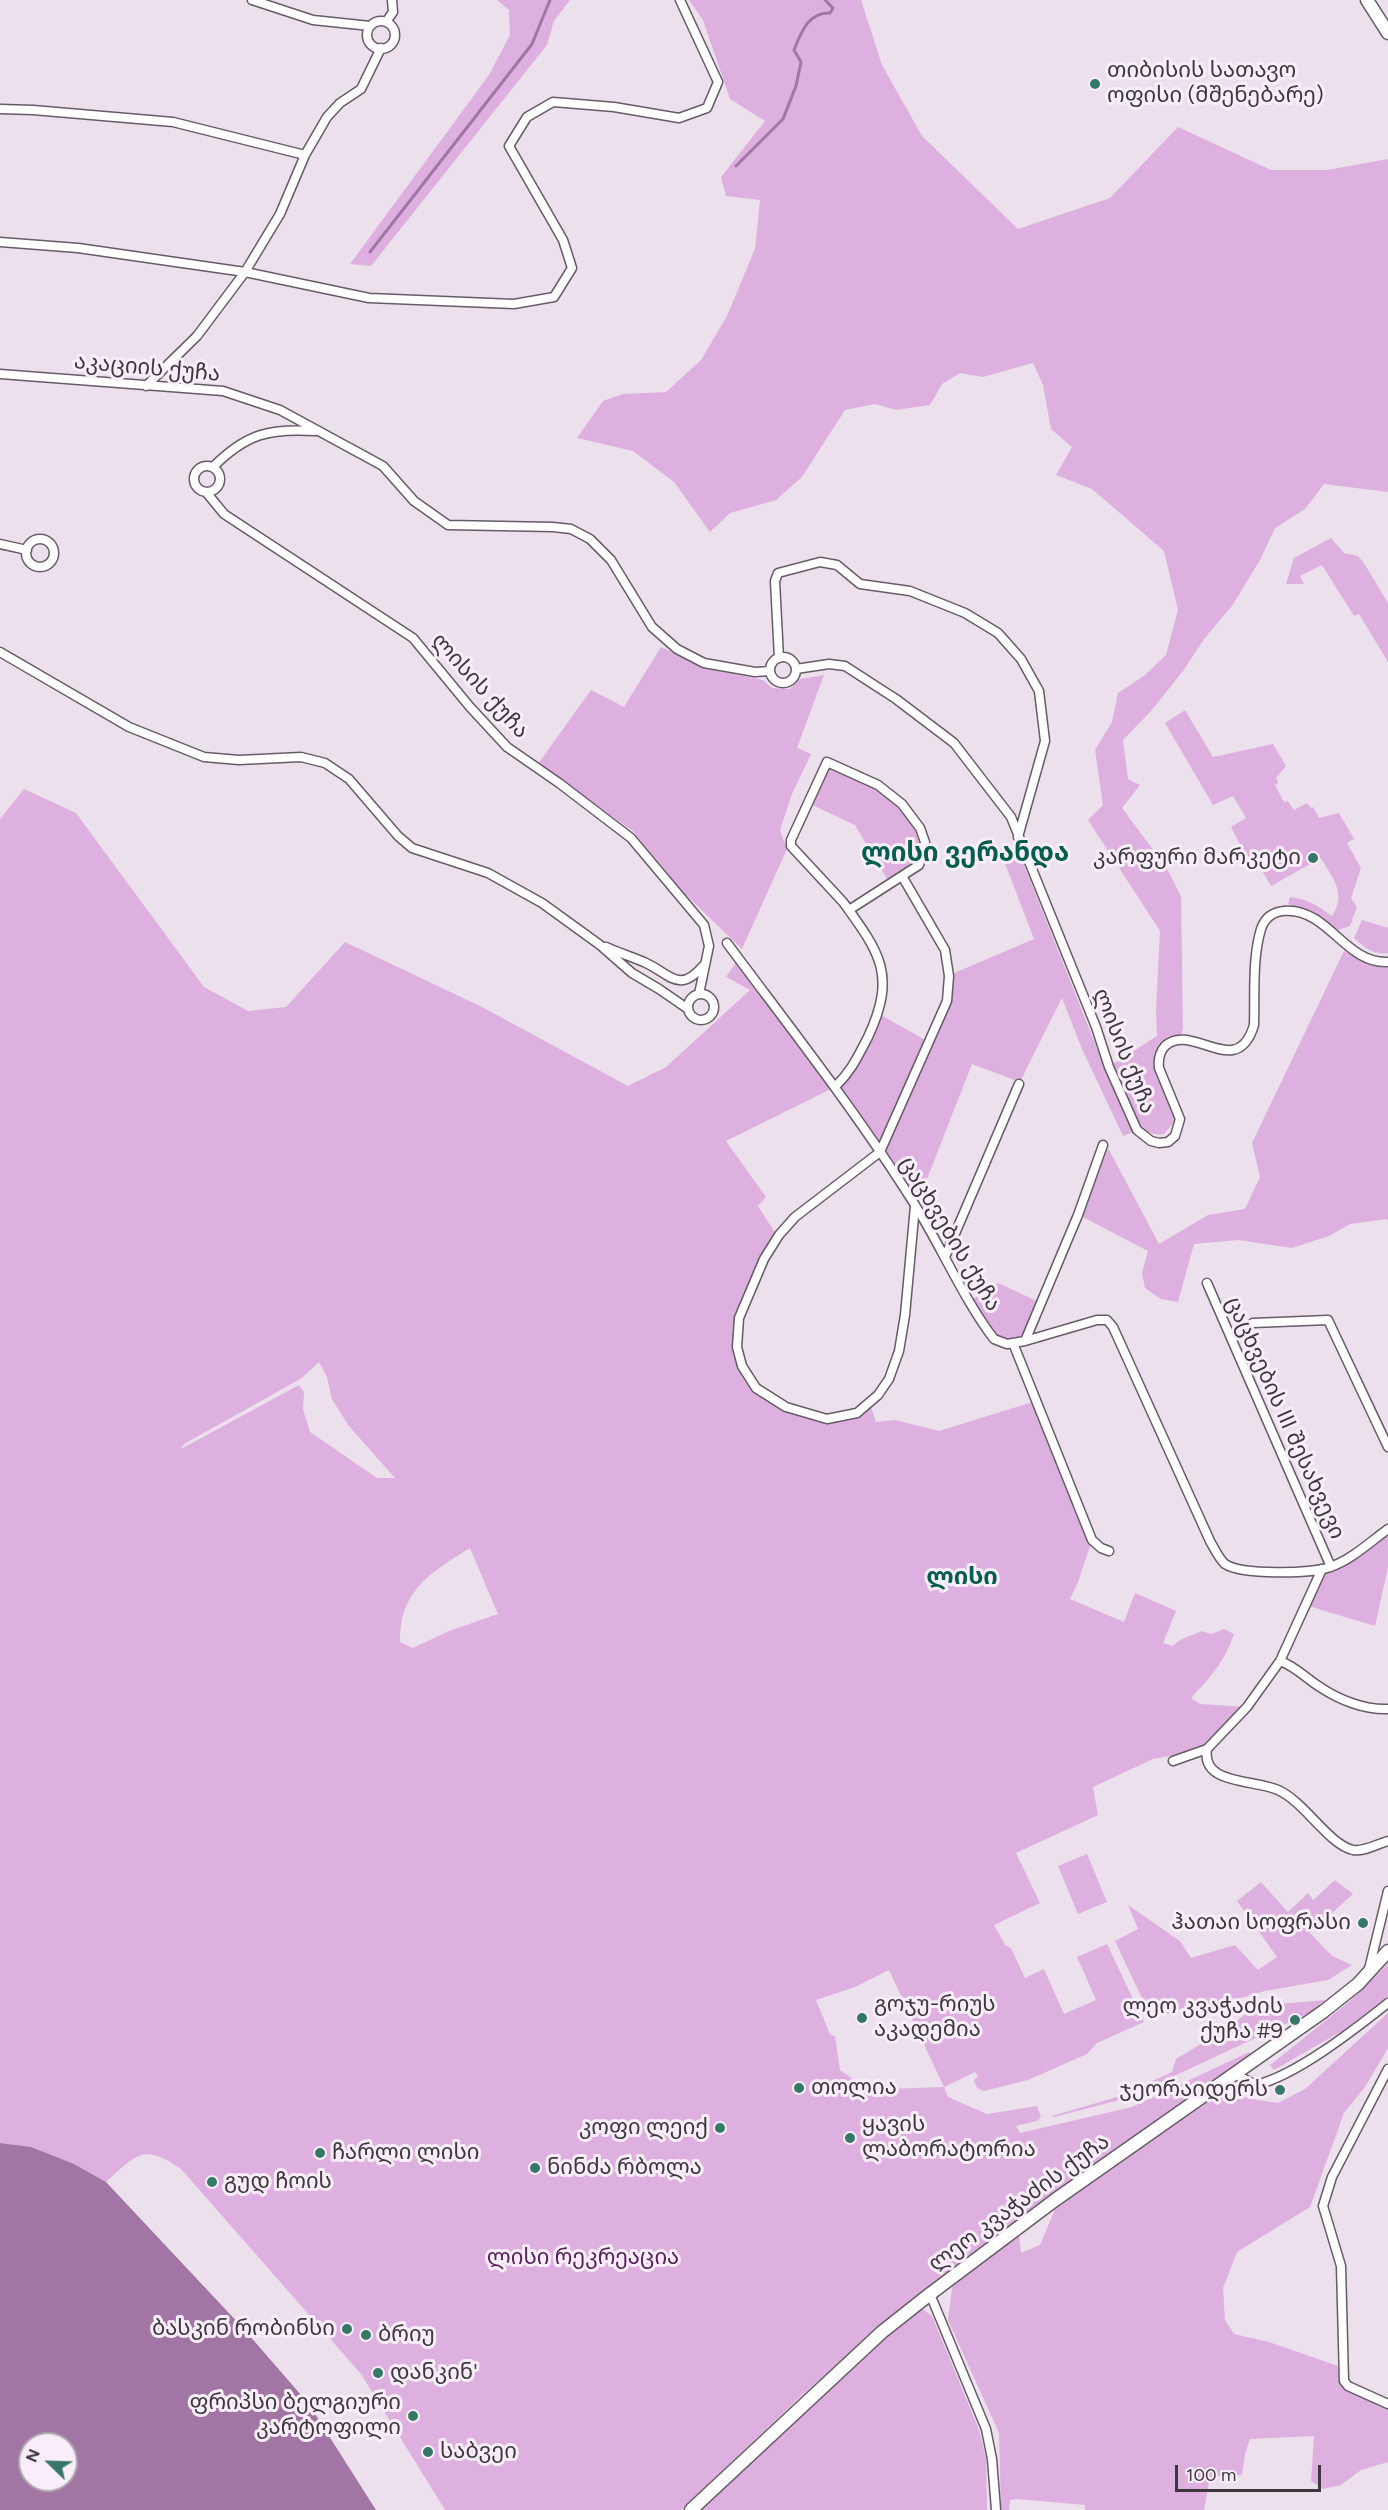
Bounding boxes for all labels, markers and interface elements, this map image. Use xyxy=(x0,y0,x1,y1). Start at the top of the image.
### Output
place label: თიბისის სათავო ოფისი (მშენებარე) xyxy=(1107,58,1324,110)
marker: თიბისის სათავო ოფისი (მშენებარე) xyxy=(1088,77,1102,91)
street label: აკაციის ქუჩა xyxy=(73,348,221,388)
street label: ლისის ქუჩა xyxy=(426,628,534,744)
district label: ლისი ვერანდა xyxy=(861,837,1069,869)
place label: კარფური მარკეტი xyxy=(1093,845,1301,871)
marker: კარფური მარკეტი xyxy=(1306,851,1320,865)
street label: ლისის ქუჩა xyxy=(1087,985,1161,1117)
street label: ცაცხვების ქუჩა xyxy=(894,1152,1006,1316)
street label: ცაცხვების III შესახვევი xyxy=(1220,1293,1350,1543)
district label: ლისი xyxy=(926,1563,998,1591)
place label: ჰათაი სოფრასი xyxy=(1171,1910,1351,1936)
marker: ჰათაი სოფრასი xyxy=(1356,1916,1370,1930)
place label: გოჯუ-რიუს აკადემია xyxy=(874,1992,996,2044)
place label: ლეო კვაჭაძის ქუჩა #9 xyxy=(1123,1994,1283,2046)
marker: გოჯუ-რიუს აკადემია xyxy=(855,2011,869,2025)
marker: ლეო კვაჭაძის ქუჩა #9 xyxy=(1288,2013,1302,2027)
place label: თოლია xyxy=(811,2075,897,2101)
place label: ჯეორაიდერს xyxy=(1119,2077,1268,2103)
marker: თოლია xyxy=(792,2081,806,2095)
marker: ჯეორაიდერს xyxy=(1273,2083,1287,2097)
place label: ყავის ლაბორატორია xyxy=(862,2112,1036,2164)
place label: კოფი ლეიქ xyxy=(579,2115,708,2141)
marker: კოფი ლეიქ xyxy=(713,2121,727,2135)
street label: ლეო კვაჭაძის ქუჩა xyxy=(923,2128,1115,2278)
marker: ყავის ლაბორატორია xyxy=(843,2131,857,2145)
place label: ჩარლი ლისი xyxy=(332,2140,479,2166)
marker: ჩარლი ლისი xyxy=(313,2146,327,2160)
place label: ნინძა რბოლა xyxy=(547,2155,702,2181)
marker: ნინძა რბოლა xyxy=(528,2161,542,2175)
place label: გუდ ჩოის xyxy=(224,2169,332,2195)
marker: გუდ ჩოის xyxy=(205,2175,219,2189)
park label: ლისი რეკრეაცია xyxy=(487,2245,679,2271)
place label: ბასკინ რობინსი xyxy=(152,2316,335,2342)
marker: ბასკინ რობინსი xyxy=(340,2322,354,2336)
place label: ბრიუ xyxy=(378,2322,435,2348)
marker: ბრიუ xyxy=(359,2328,373,2342)
place label: დანკინ' xyxy=(390,2360,478,2386)
marker: დანკინ' xyxy=(371,2366,385,2380)
place label: ფრიპსი ბელგიური კარტოფილი xyxy=(190,2390,401,2442)
marker: ფრიპსი ბელგიური კარტოფილი xyxy=(406,2409,420,2423)
north arrow xyxy=(18,2432,78,2492)
place label: საბვეი xyxy=(440,2439,517,2465)
marker: საბვეი xyxy=(421,2445,435,2459)
text: N xyxy=(22,2446,44,2465)
scale bar xyxy=(1178,2453,1324,2491)
text: 100 m xyxy=(1186,2464,1236,2486)

